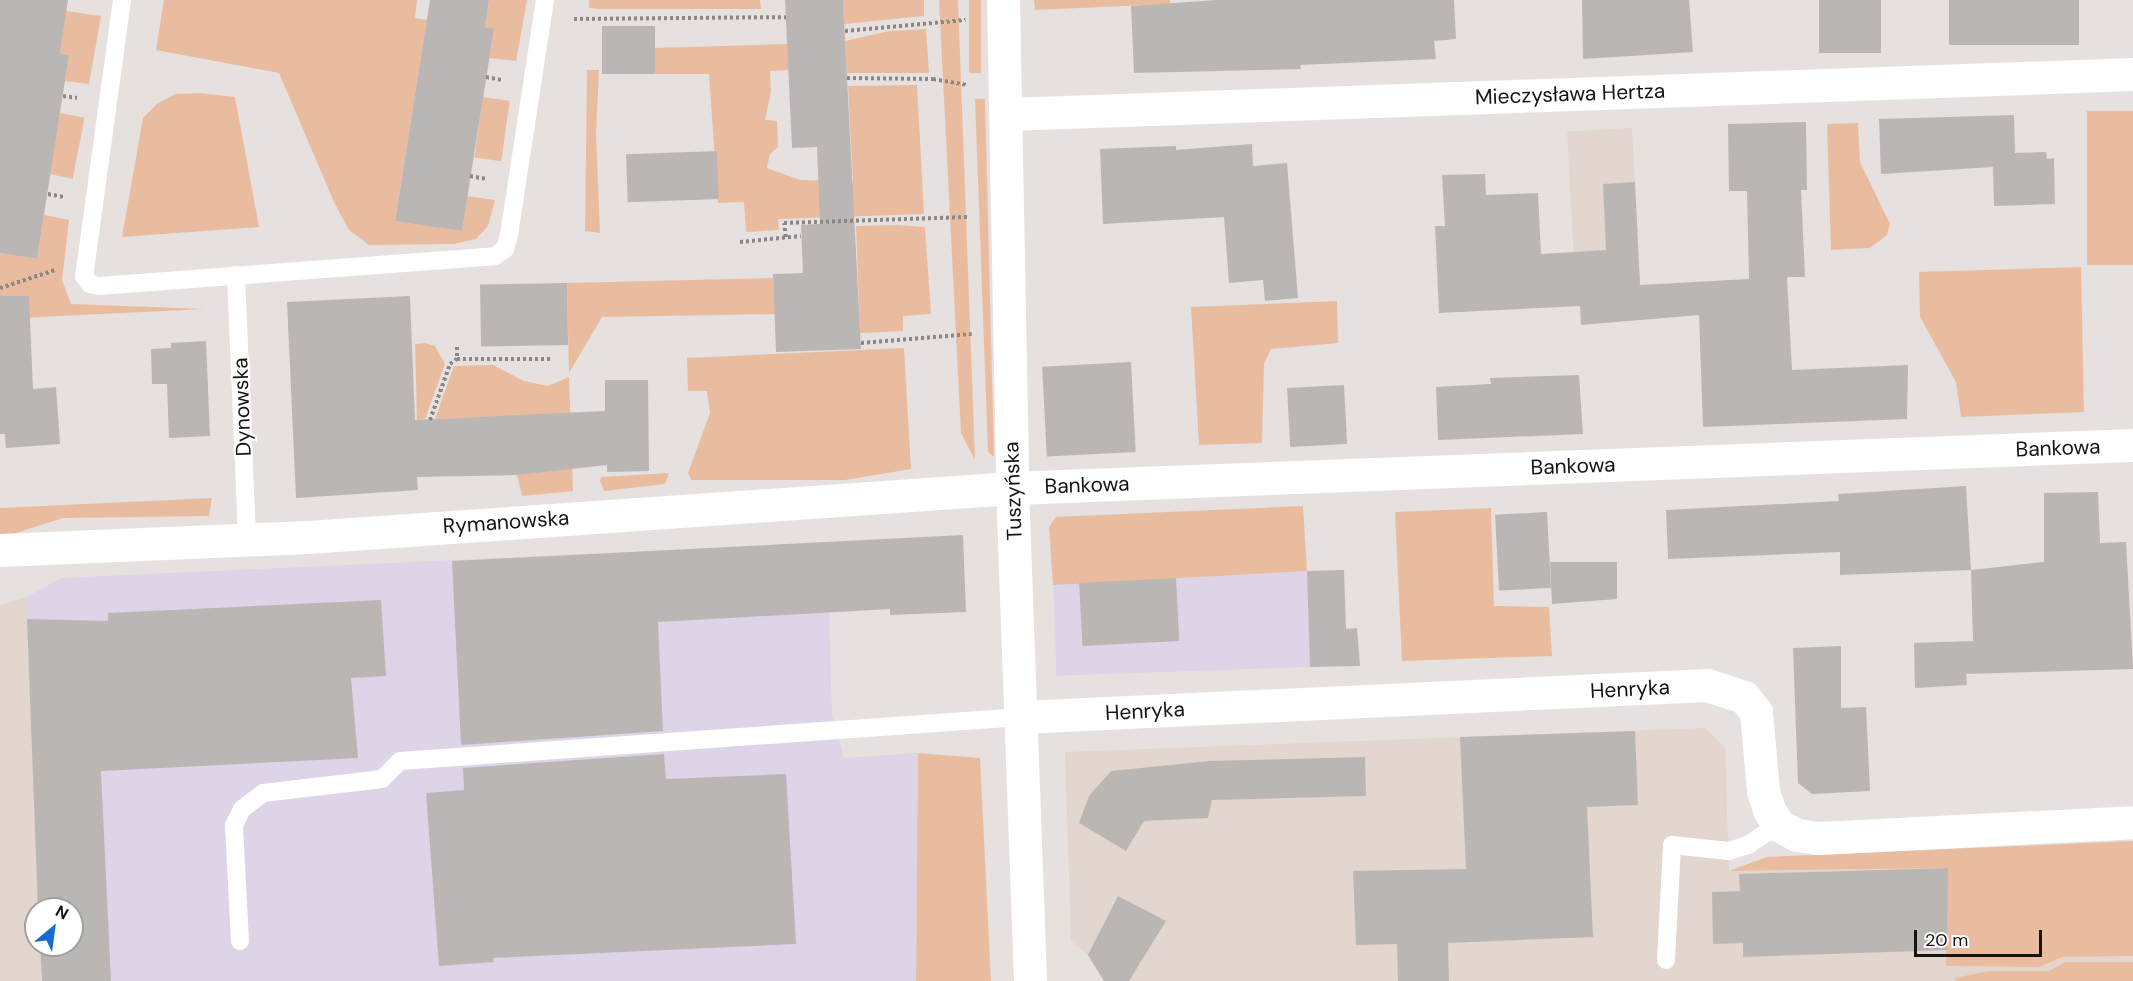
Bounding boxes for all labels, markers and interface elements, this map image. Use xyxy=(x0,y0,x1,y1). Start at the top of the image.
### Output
street label: Mieczysława Hertza xyxy=(1474,78,1666,110)
street label: Dynowska xyxy=(228,357,256,457)
street label: Bankowa xyxy=(2015,434,2101,462)
street label: Tuszyńska xyxy=(999,441,1027,541)
street label: Bankowa xyxy=(1530,452,1616,480)
street label: Bankowa xyxy=(1044,471,1130,499)
street label: Rymanowska xyxy=(442,505,570,539)
street label: Henryka xyxy=(1590,674,1670,704)
street label: Henryka xyxy=(1105,696,1185,726)
north arrow xyxy=(24,897,84,957)
text: N xyxy=(52,901,72,925)
scale bar xyxy=(1917,918,2044,956)
text: 20 m xyxy=(1925,928,1968,952)

